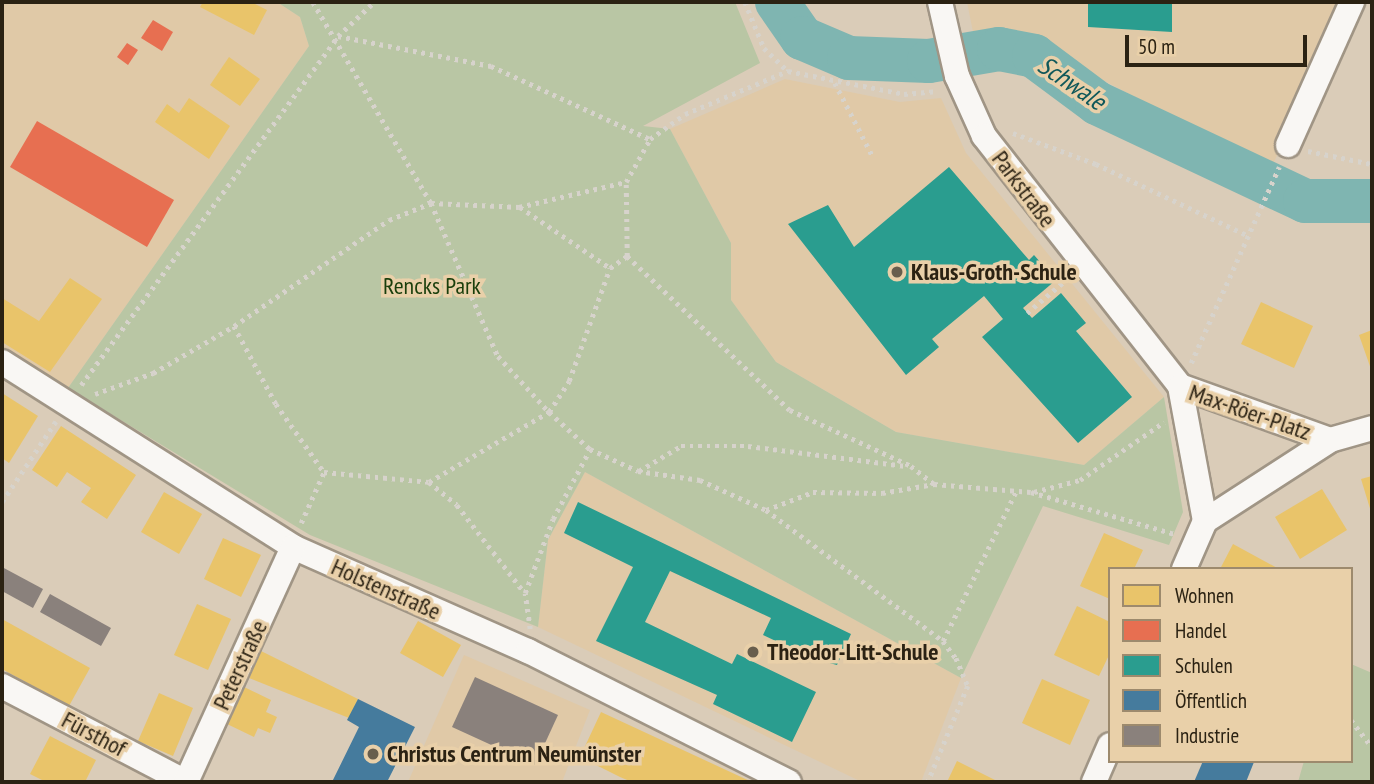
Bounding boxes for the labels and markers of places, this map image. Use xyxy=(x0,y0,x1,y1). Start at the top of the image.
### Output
place label: Klaus-Groth-Schule xyxy=(911,258,1077,286)
marker: Klaus-Groth-Schule xyxy=(889,264,905,280)
place label: Theodor-Litt-Schule xyxy=(767,638,939,666)
marker: Theodor-Litt-Schule xyxy=(745,644,761,660)
place label: Christus Centrum Neumünster xyxy=(387,740,641,768)
marker: Christus Centrum Neumünster xyxy=(365,746,381,762)

